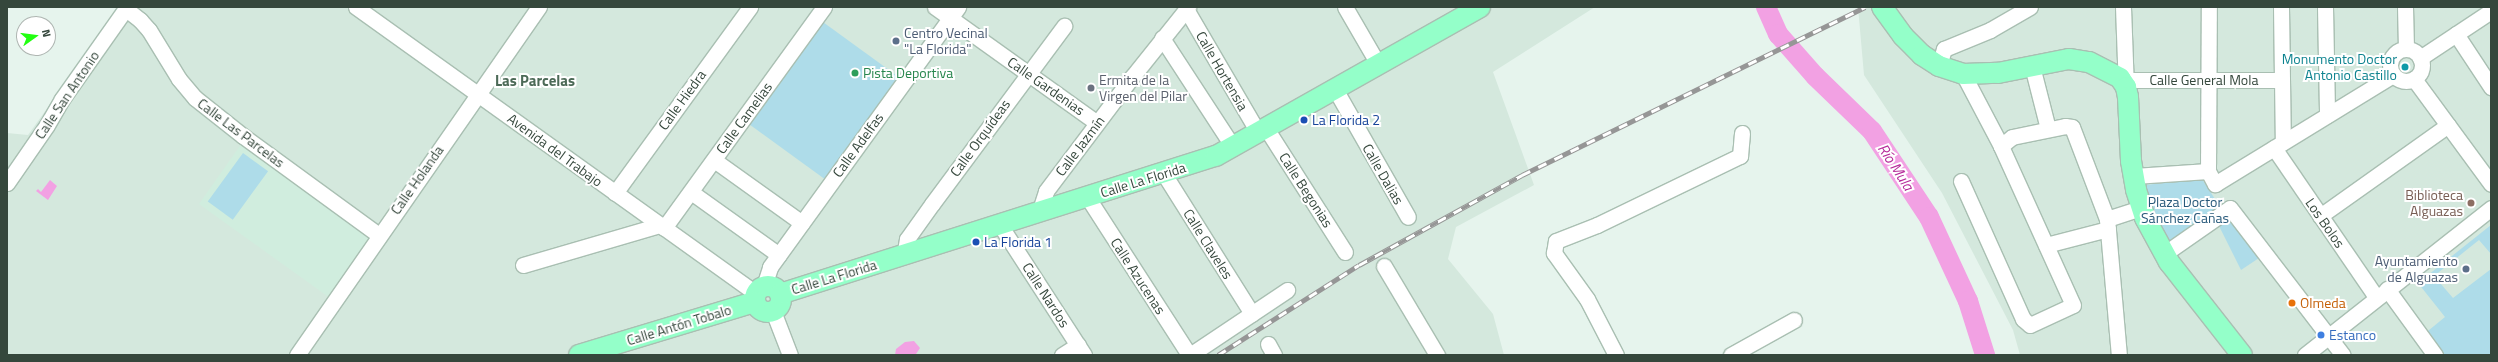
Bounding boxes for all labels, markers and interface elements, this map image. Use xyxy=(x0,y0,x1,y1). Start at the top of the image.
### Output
north arrow xyxy=(16,16,56,56)
place label: Centro Vecinal "La Florida" xyxy=(904,25,988,58)
text: N xyxy=(38,28,55,39)
street label: Calle Hortensia xyxy=(1192,28,1252,114)
marker: Centro Vecinal "La Florida" xyxy=(891,36,901,46)
street label: Calle San Antonio xyxy=(31,48,103,142)
place label: Monumento Doctor Antonio Castillo xyxy=(2282,51,2397,84)
street label: Calle Gardenias xyxy=(1004,53,1088,119)
marker: Monumento Doctor Antonio Castillo xyxy=(2400,62,2410,72)
place label: Pista Deportiva xyxy=(863,65,953,81)
street label: Calle Hiedra xyxy=(655,67,709,133)
marker: Pista Deportiva xyxy=(850,68,860,78)
district label: Las Parcelas xyxy=(495,72,575,90)
place label: Ermita de la Virgen del Pilar xyxy=(1099,72,1187,104)
street label: Calle General Mola xyxy=(2149,72,2259,88)
street label: Calle Camelias xyxy=(712,79,776,157)
marker: Ermita de la Virgen del Pilar xyxy=(1086,83,1096,93)
street label: Calle Las Parcelas xyxy=(194,95,288,171)
street label: Calle Orquídeas xyxy=(946,96,1014,180)
street label: Avenida del Trabajo xyxy=(504,110,606,190)
street label: Calle Adelfas xyxy=(829,110,887,180)
place label: La Florida 2 xyxy=(1312,112,1380,128)
street label: Calle Jazmín xyxy=(1052,113,1108,179)
marker: La Florida 2 xyxy=(1299,115,1309,125)
water label: Río Mula xyxy=(1874,140,1918,194)
street label: Calle Dalias xyxy=(1359,141,1407,207)
street label: Calle Holanda xyxy=(387,142,447,218)
street label: Calle Begonias xyxy=(1276,150,1336,230)
street label: Calle La Florida xyxy=(1098,159,1188,201)
place label: Biblioteca Alguazas xyxy=(2405,187,2463,220)
park label: Plaza Doctor Sánchez Cañas xyxy=(2141,194,2229,226)
street label: Los Bolos xyxy=(2302,195,2348,251)
marker: Biblioteca Alguazas xyxy=(2466,198,2476,208)
street label: Calle Claveles xyxy=(1180,206,1236,282)
place label: La Florida 1 xyxy=(984,234,1052,250)
street label: Calle Azucenas xyxy=(1107,235,1169,317)
marker: La Florida 1 xyxy=(971,237,981,247)
place label: Ayuntamiento de Alguazas xyxy=(2375,253,2458,286)
street label: Calle La Florida xyxy=(789,256,879,298)
street label: Calle Nardos xyxy=(1019,260,1073,330)
marker: Ayuntamiento de Alguazas xyxy=(2461,264,2471,274)
place label: Olmeda xyxy=(2300,295,2346,311)
marker: Olmeda xyxy=(2287,298,2297,308)
street label: Calle Antón Tobalo xyxy=(625,301,733,349)
place label: Estanco xyxy=(2329,327,2376,343)
marker: Estanco xyxy=(2316,330,2326,340)

